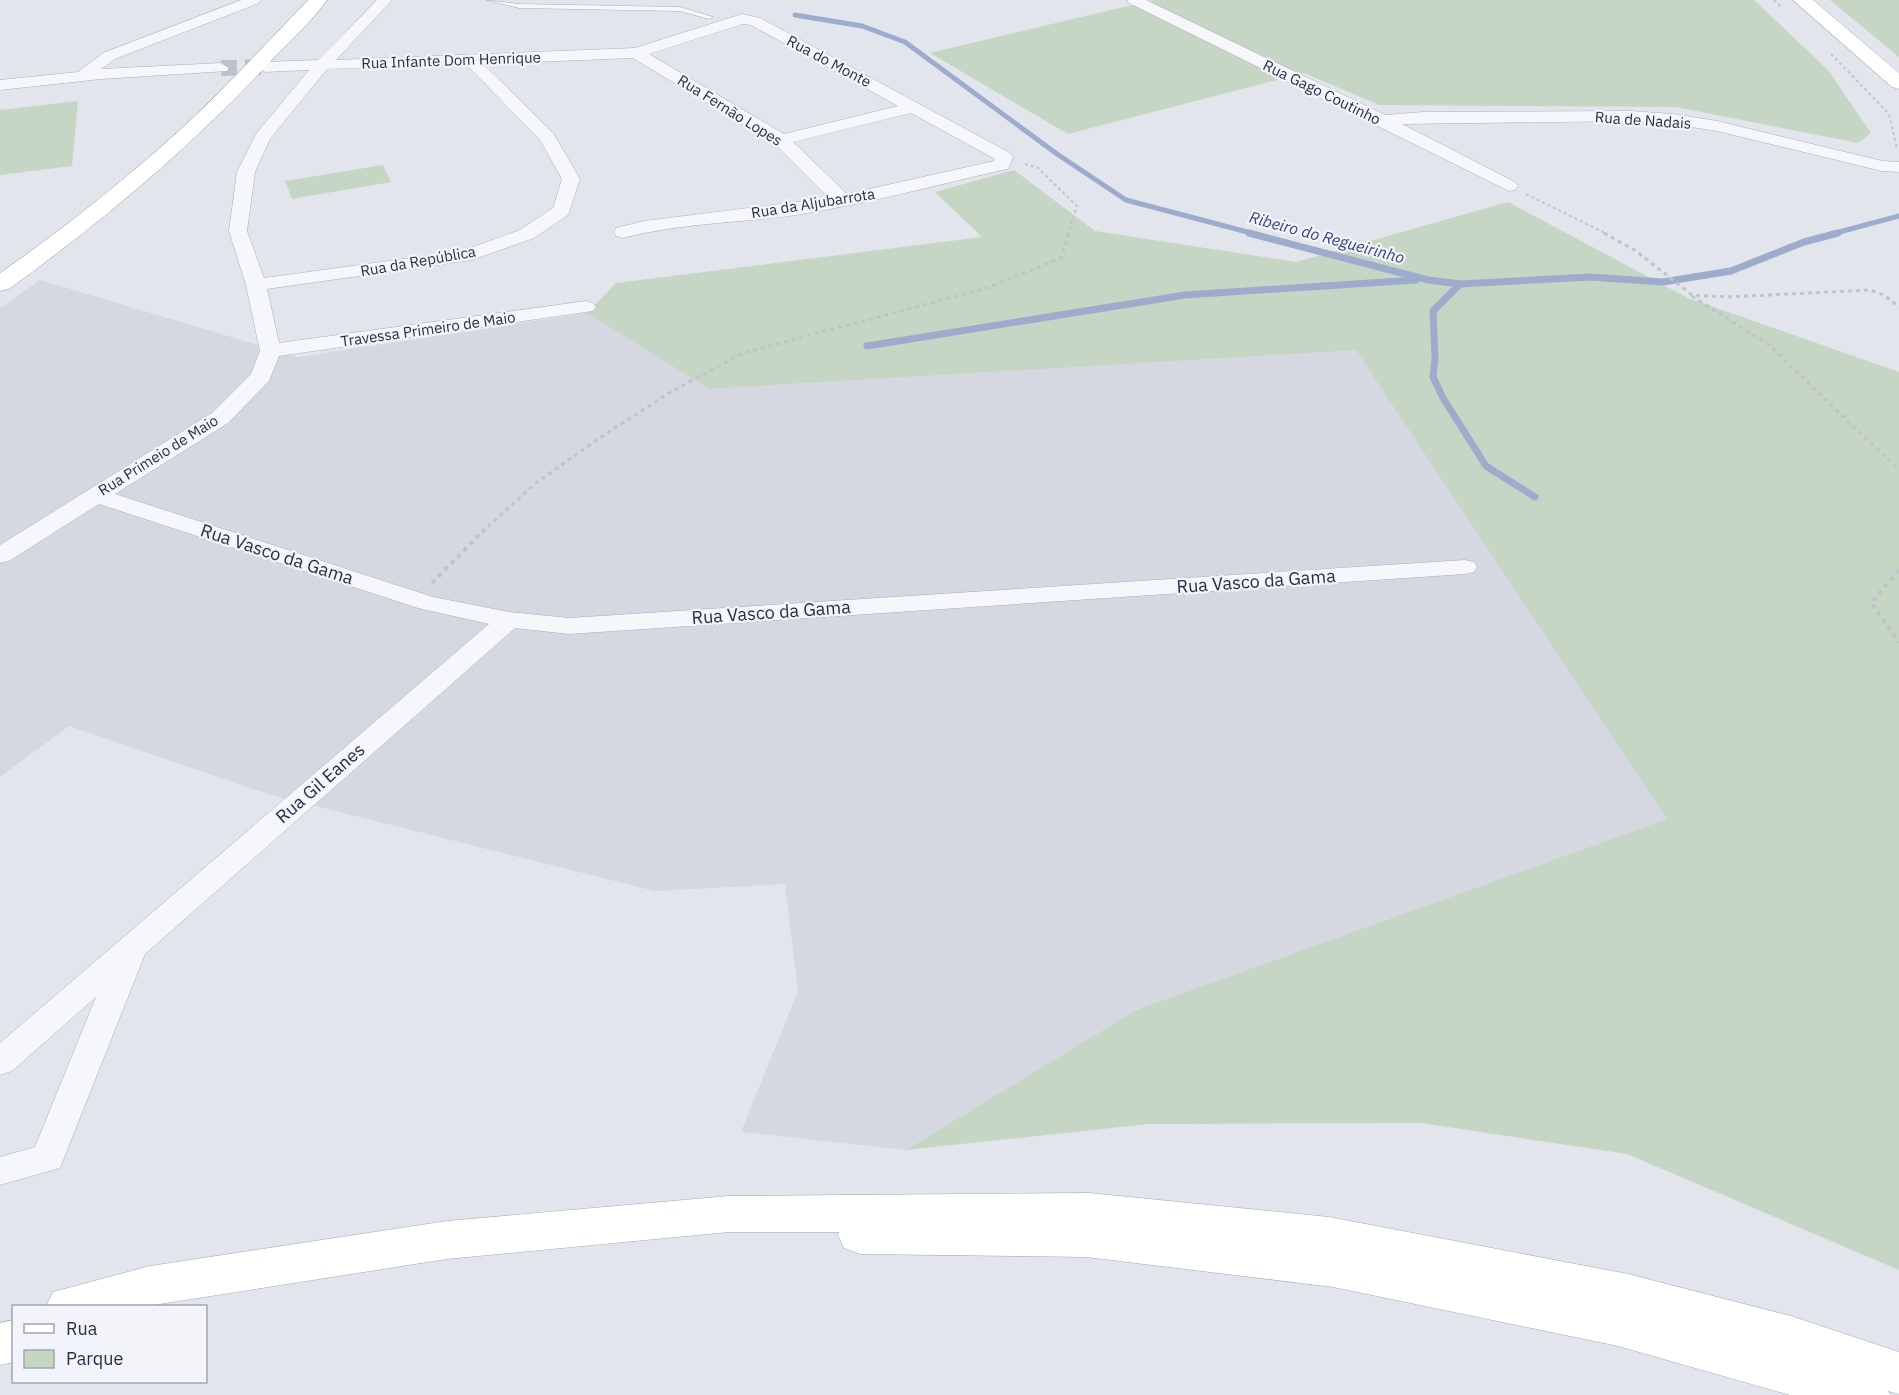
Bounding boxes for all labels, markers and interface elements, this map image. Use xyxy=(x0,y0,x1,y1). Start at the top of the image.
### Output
street label: Rua do Monte xyxy=(784,31,874,91)
street label: Rua Infante Dom Henrique xyxy=(361,47,541,73)
street label: Rua Gago Coutinho xyxy=(1260,55,1384,129)
street label: Rua Fernão Lopes xyxy=(674,70,786,150)
street label: Rua de Nadais xyxy=(1594,107,1692,133)
street label: Rua da Aljubarrota xyxy=(750,184,876,222)
water label: Ribeiro do Regueirinho xyxy=(1247,207,1407,267)
street label: Rua da República xyxy=(359,241,477,281)
street label: Travessa Primeiro de Maio xyxy=(339,307,517,351)
street label: Rua Primeio de Maio xyxy=(95,410,221,500)
street label: Rua Vasco da Gama xyxy=(198,518,357,590)
street label: Rua Vasco da Gama xyxy=(1176,564,1337,598)
street label: Rua Vasco da Gama xyxy=(691,595,852,629)
street label: Rua Gil Eanes xyxy=(271,738,369,828)
legend xyxy=(12,1305,207,1383)
text: Rua xyxy=(66,1317,98,1340)
text: Parque xyxy=(66,1347,124,1370)

